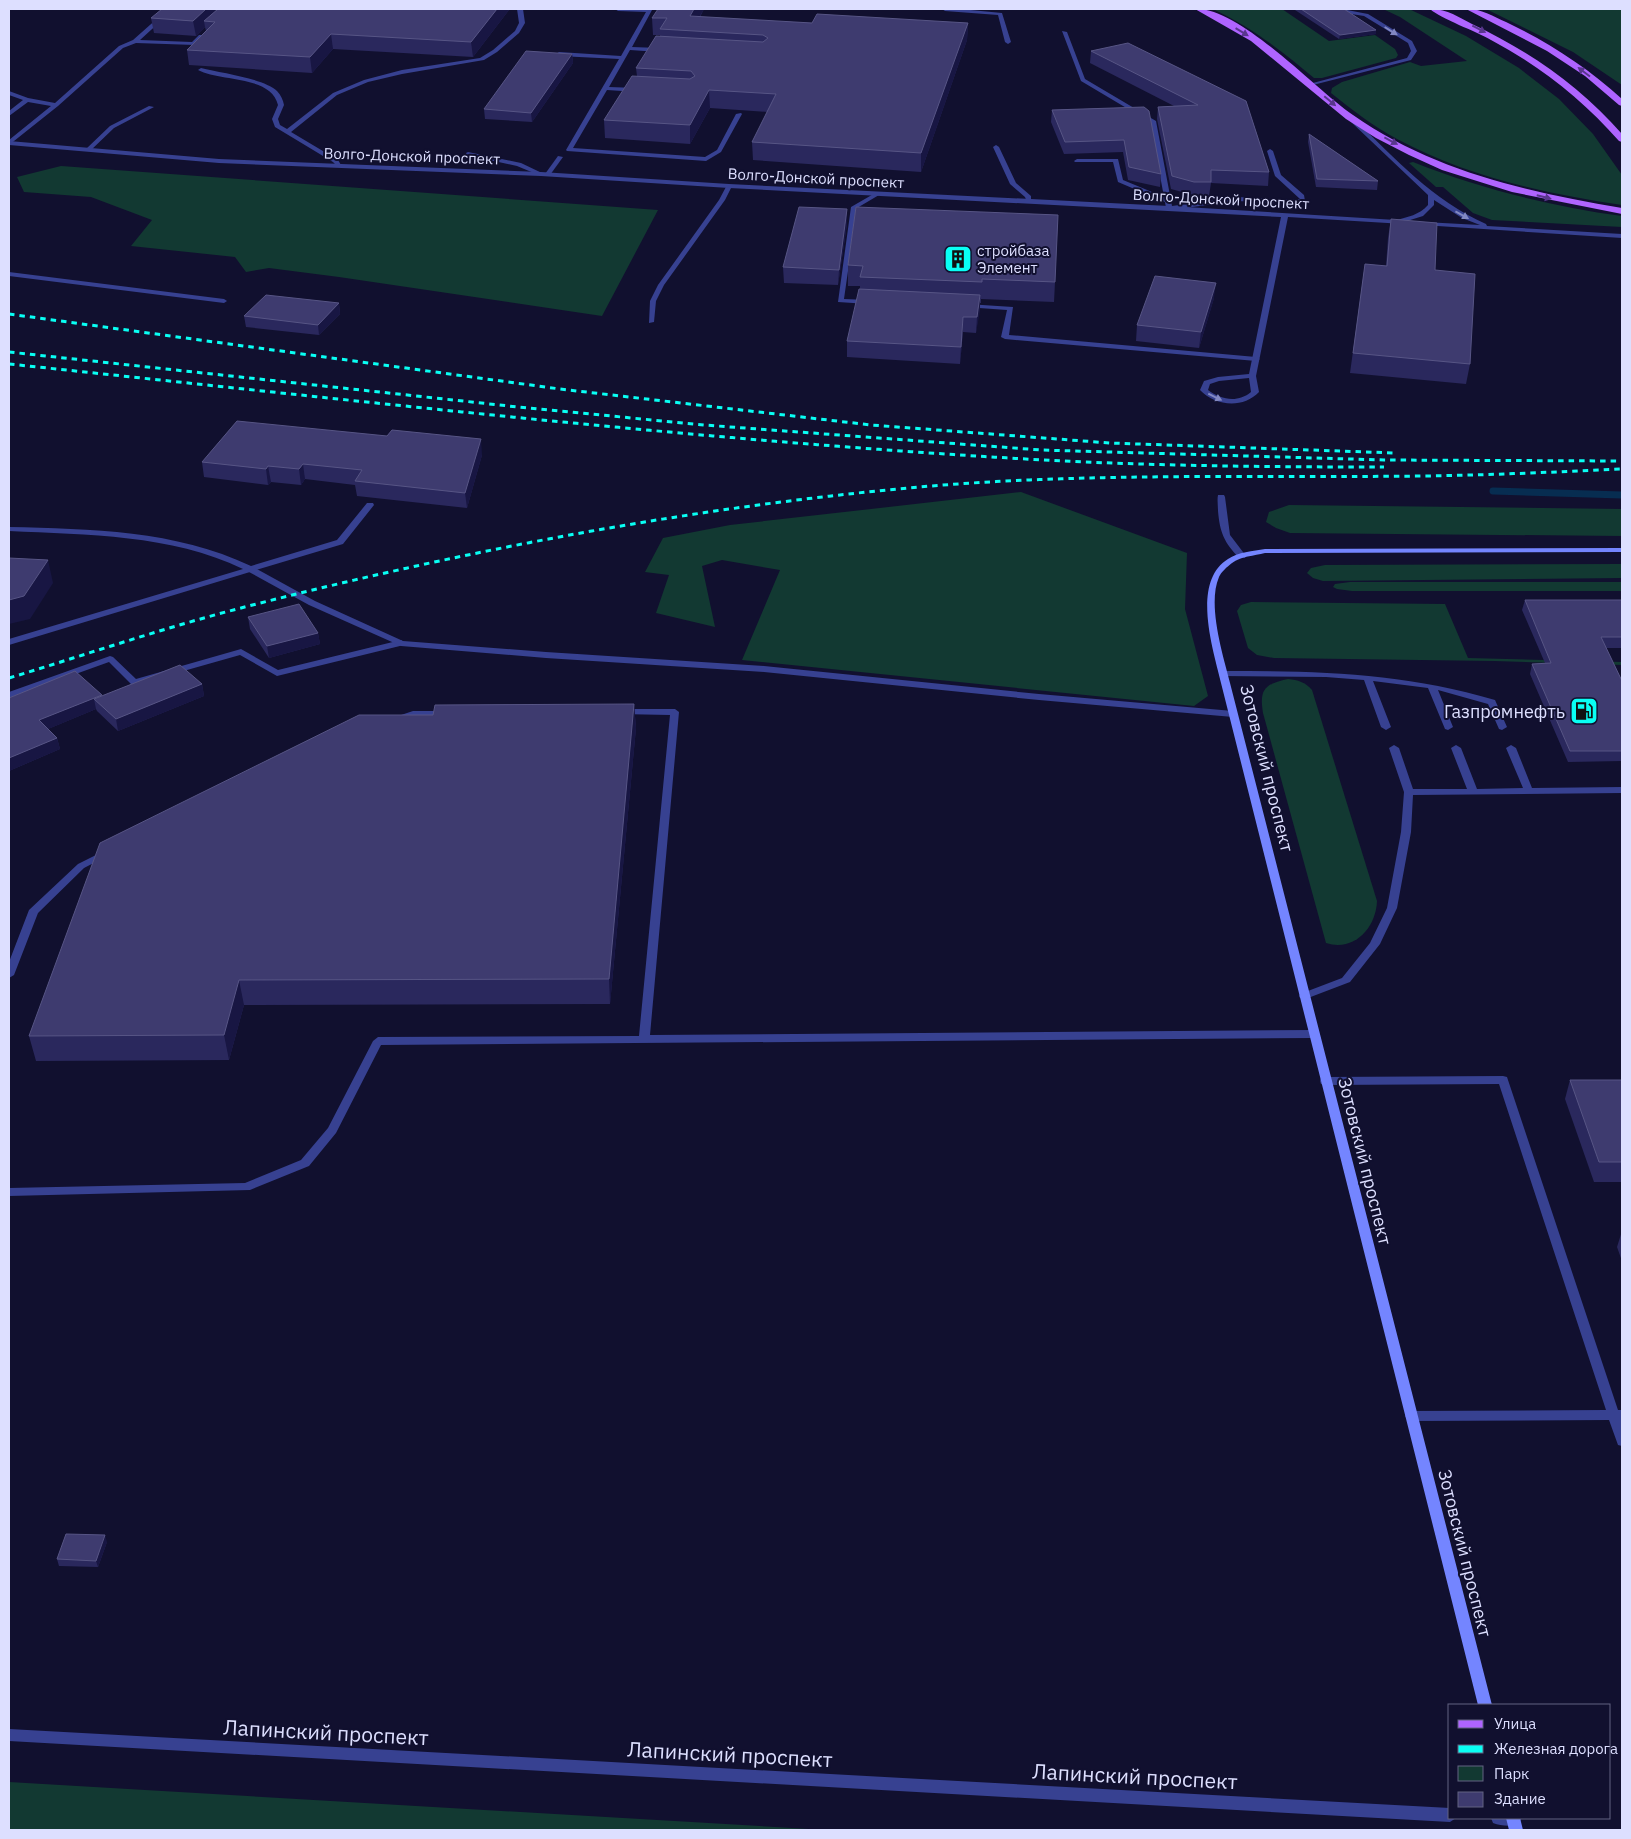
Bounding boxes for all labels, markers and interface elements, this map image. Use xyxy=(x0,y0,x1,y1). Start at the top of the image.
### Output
one-way arrow xyxy=(1471,25,1486,34)
one-way arrow xyxy=(1385,26,1398,35)
one-way arrow xyxy=(1236,27,1249,36)
one-way arrow xyxy=(1578,67,1591,78)
one-way arrow xyxy=(1324,96,1337,107)
one-way arrow xyxy=(1384,137,1399,145)
street label: Волго-Донской проспект xyxy=(323,143,501,169)
street label: Волго-Донской проспект xyxy=(727,164,905,192)
street label: Волго-Донской проспект xyxy=(1132,185,1310,213)
one-way arrow xyxy=(1536,193,1551,201)
one-way arrow xyxy=(1455,211,1470,219)
place label: стройбаза Элемент xyxy=(977,241,1050,277)
building icon: стройбаза Элемент xyxy=(943,244,973,274)
one-way arrow xyxy=(1208,393,1222,401)
street label: Зотовский проспект xyxy=(1235,682,1299,855)
fuel station icon: Газпромнефть xyxy=(1569,696,1599,726)
place label: Газпромнефть xyxy=(1444,700,1565,723)
street label: Зотовский проспект xyxy=(1333,1075,1397,1248)
street label: Зотовский проспект xyxy=(1433,1467,1497,1640)
legend xyxy=(1448,1704,1611,1819)
street label: Лапинский проспект xyxy=(223,1713,429,1751)
text: Улица xyxy=(1494,1714,1536,1733)
street label: Лапинский проспект xyxy=(627,1735,833,1773)
text: Железная дорога xyxy=(1494,1739,1618,1758)
street label: Лапинский проспект xyxy=(1032,1757,1238,1795)
text: Парк xyxy=(1494,1764,1529,1783)
text: Здание xyxy=(1494,1789,1546,1808)

